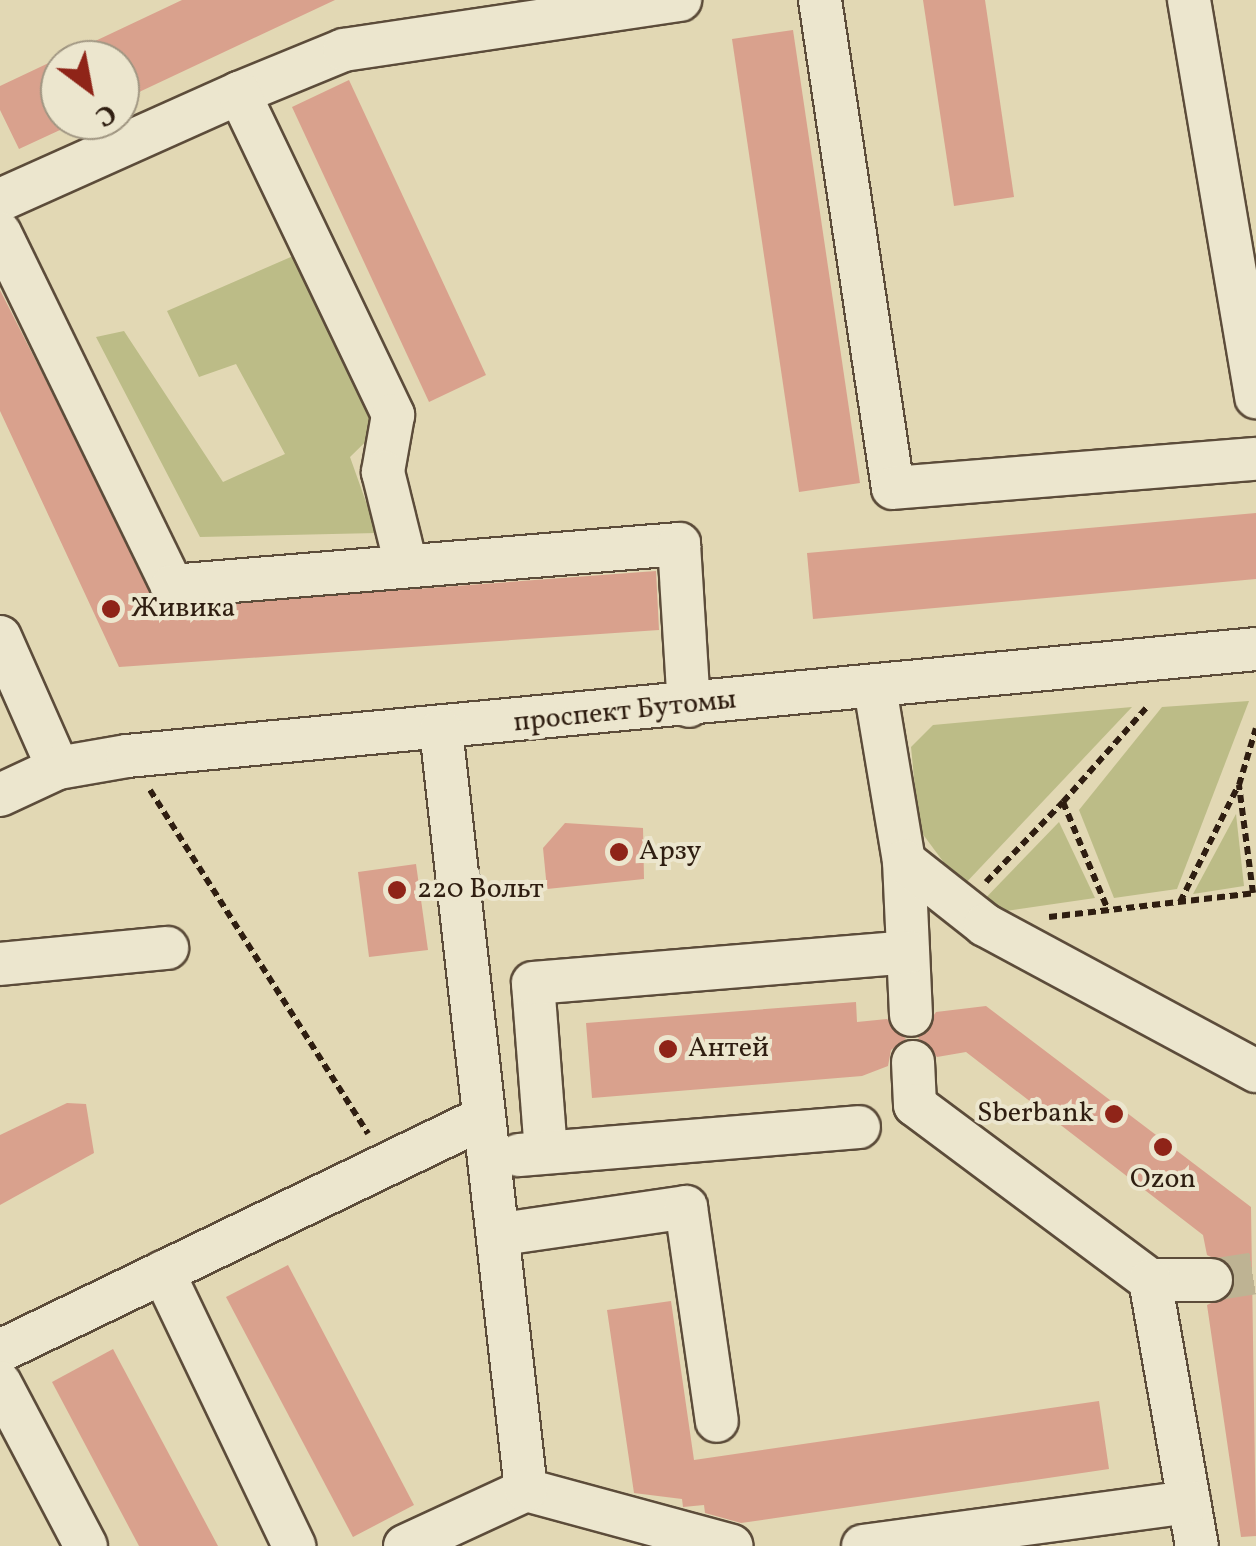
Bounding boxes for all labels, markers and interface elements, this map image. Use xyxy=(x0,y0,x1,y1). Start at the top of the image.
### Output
north arrow xyxy=(40,40,140,140)
text: С xyxy=(87,93,123,135)
place label: Живика xyxy=(131,592,235,626)
marker: Живика xyxy=(100,598,122,620)
street label: проспект Бутомы xyxy=(512,684,738,740)
place label: Арзу xyxy=(639,835,701,869)
marker: Арзу xyxy=(608,841,630,863)
place label: 220 Вольт xyxy=(417,873,544,907)
marker: 220 Вольт xyxy=(386,879,408,901)
place label: Антей xyxy=(688,1032,769,1066)
marker: Антей xyxy=(657,1038,679,1060)
place label: Sberbank xyxy=(977,1097,1094,1131)
marker: Sberbank xyxy=(1103,1103,1125,1125)
marker: Ozon xyxy=(1152,1136,1174,1158)
place label: Ozon xyxy=(1130,1163,1196,1197)

